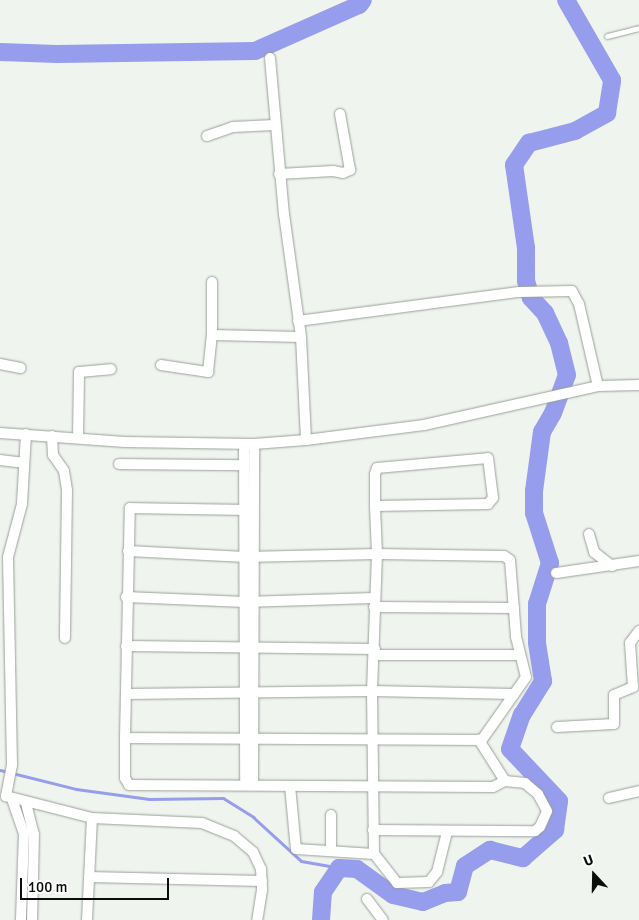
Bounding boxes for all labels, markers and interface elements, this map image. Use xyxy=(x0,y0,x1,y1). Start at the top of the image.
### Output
north arrow xyxy=(569,850,619,900)
text: U xyxy=(581,851,596,870)
scale bar xyxy=(22,868,171,900)
text: 100 m xyxy=(28,878,68,896)

